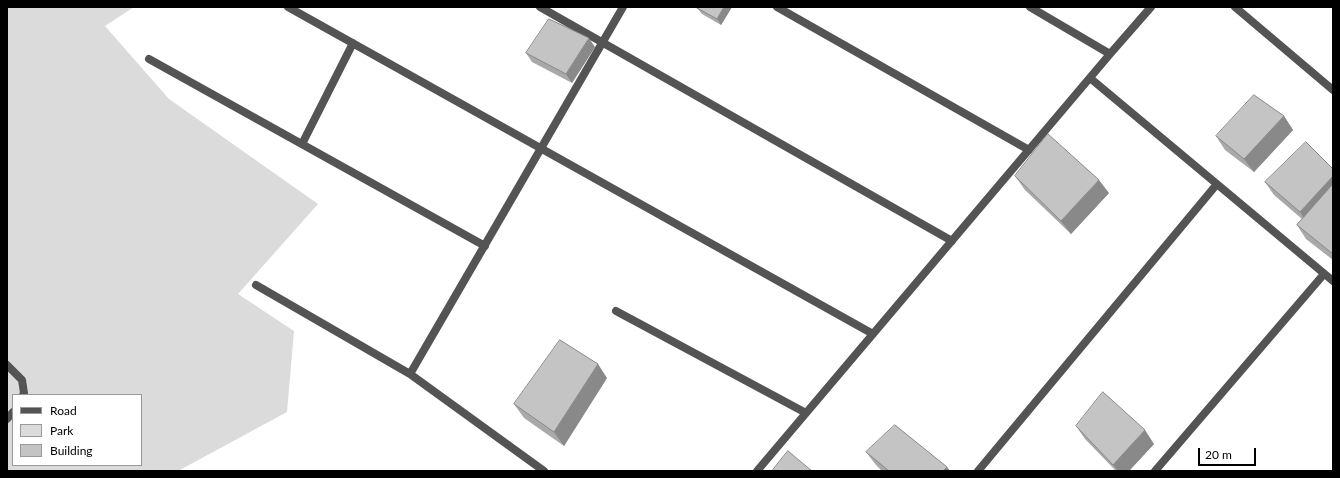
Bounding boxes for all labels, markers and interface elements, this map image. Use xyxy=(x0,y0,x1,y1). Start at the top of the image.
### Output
legend xyxy=(12,394,142,466)
text: Road xyxy=(50,403,77,418)
text: Park xyxy=(50,423,73,438)
scale bar xyxy=(1200,440,1258,466)
text: Building xyxy=(50,443,93,458)
text: 20 m xyxy=(1205,447,1232,462)

